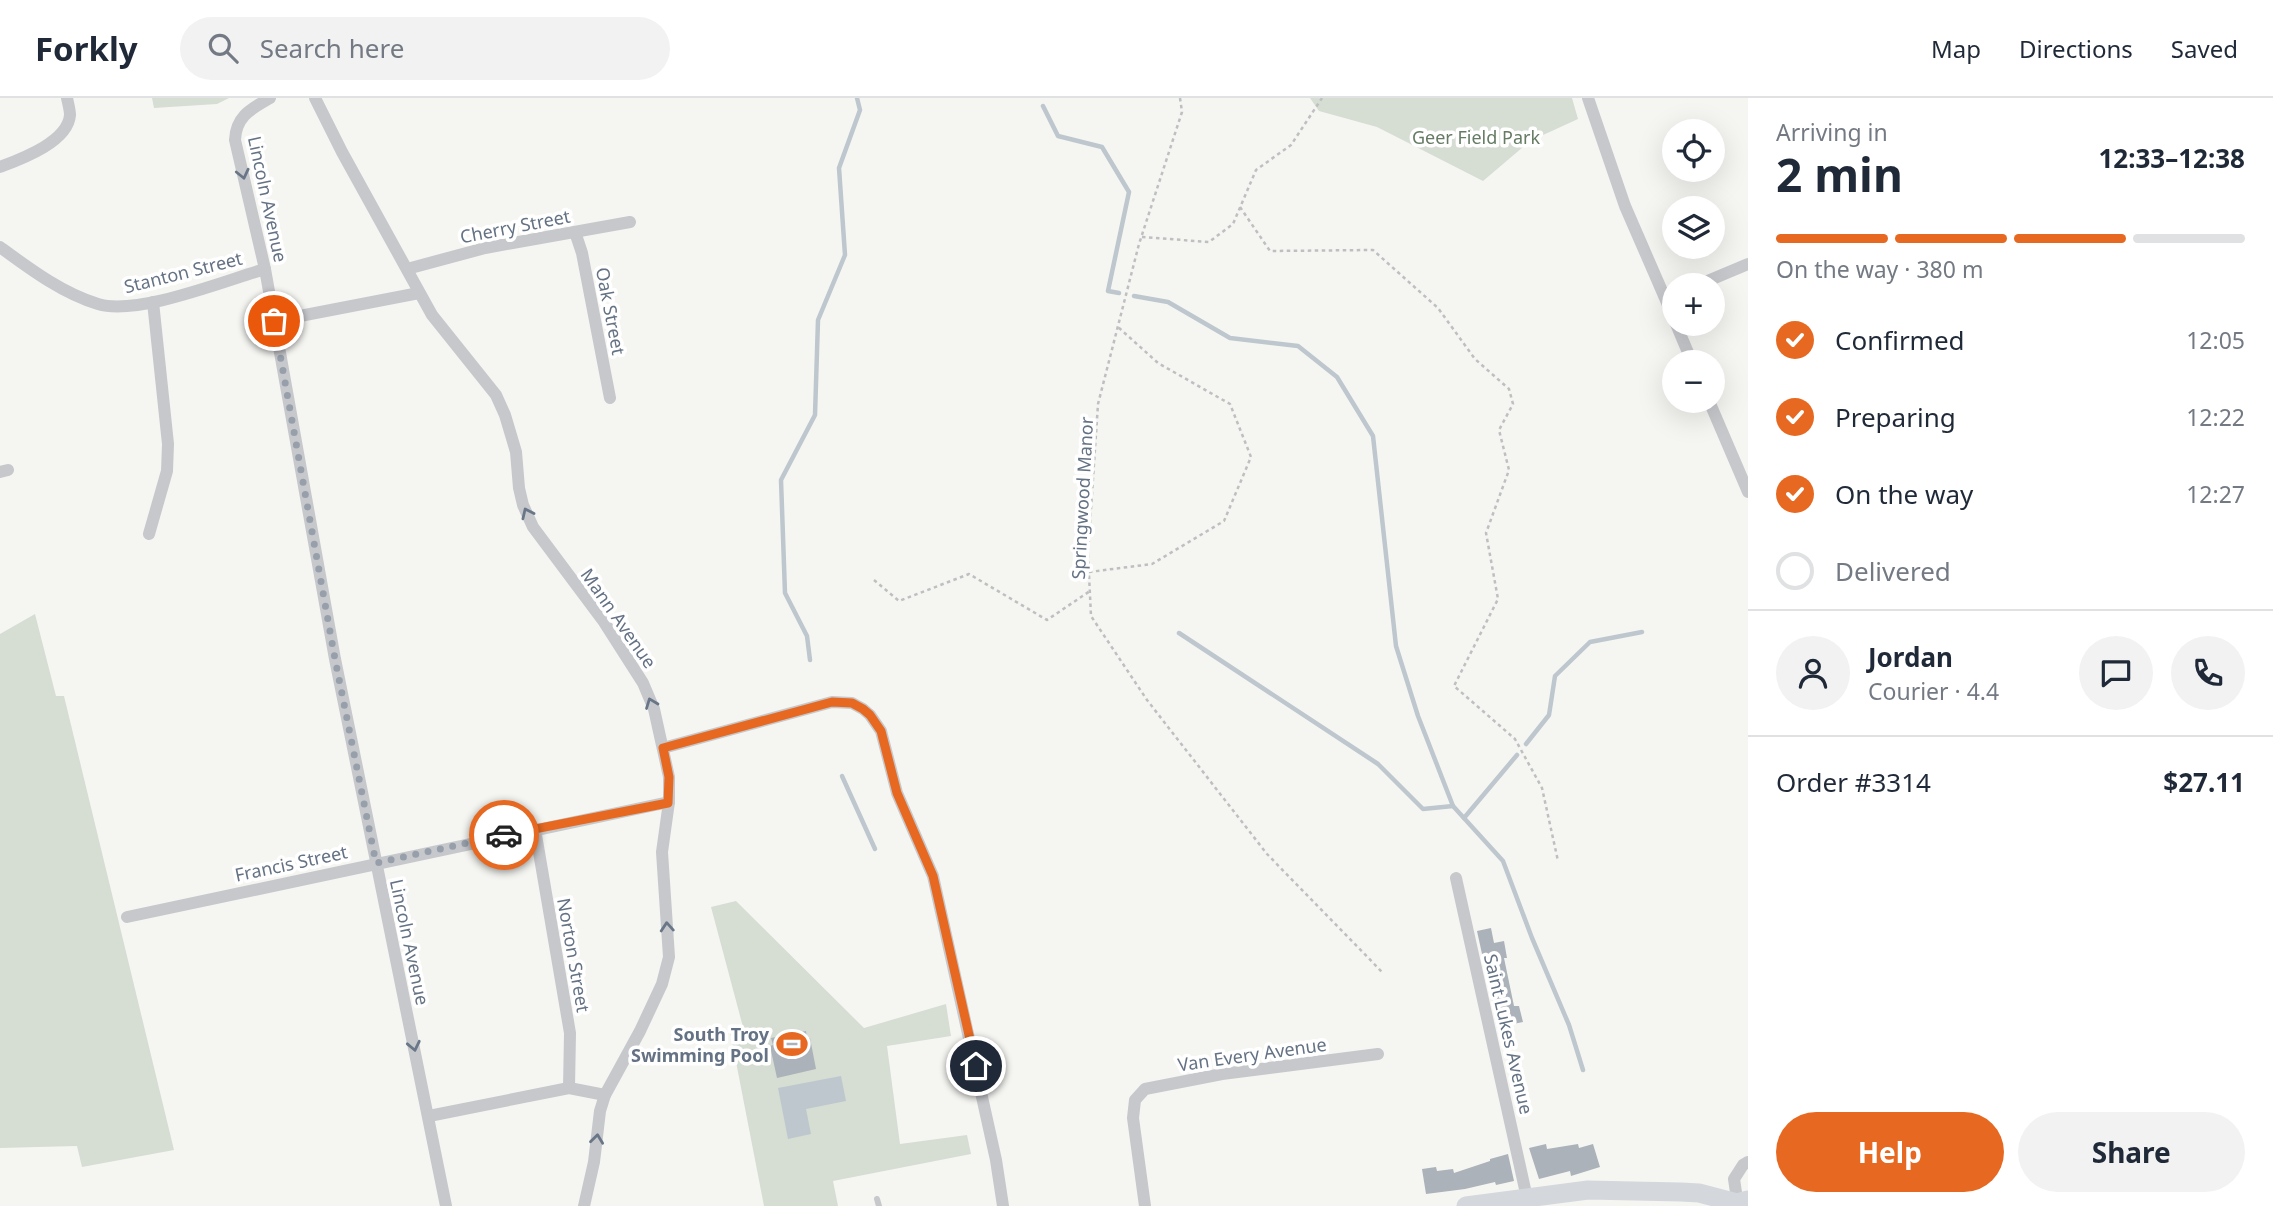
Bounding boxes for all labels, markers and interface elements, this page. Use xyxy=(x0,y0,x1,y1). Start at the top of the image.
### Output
search box xyxy=(180,17,670,80)
text: Forkly xyxy=(35,26,138,71)
icon: search xyxy=(204,29,242,67)
text: Search here xyxy=(260,30,404,66)
text: Map xyxy=(1931,32,1981,65)
text: Directions xyxy=(2019,32,2133,65)
text: Saved xyxy=(2171,32,2238,65)
text: Arriving in xyxy=(1776,116,1888,148)
map controls xyxy=(1662,119,1725,413)
button: locate xyxy=(1662,119,1725,182)
park label: Geer Field Park xyxy=(1412,125,1540,149)
street label: Lincoln Avenue xyxy=(243,134,293,264)
text: 12:33–12:38 xyxy=(2098,140,2245,176)
text: 2 min xyxy=(1776,143,1903,205)
one-way arrow xyxy=(235,168,249,180)
button: layers xyxy=(1662,196,1725,259)
street label: Cherry Street xyxy=(458,203,573,248)
street label: Stanton Street xyxy=(121,246,245,298)
text: On the way · 380 m xyxy=(1776,253,1983,285)
street label: Oak Street xyxy=(591,265,631,357)
button: + xyxy=(1662,273,1725,336)
pin xyxy=(244,291,304,351)
icon: bag xyxy=(255,302,293,340)
icon: check xyxy=(1776,321,1814,359)
text: Confirmed xyxy=(1835,322,1965,358)
text: 12:05 xyxy=(2186,324,2245,356)
button: − xyxy=(1662,350,1725,413)
icon: check xyxy=(1776,398,1814,436)
text: Preparing xyxy=(1835,399,1956,435)
text: 12:22 xyxy=(2186,401,2245,433)
street label: Springwood Manor xyxy=(1066,416,1098,580)
icon: check xyxy=(1776,475,1814,513)
text: On the way xyxy=(1835,476,1973,512)
text: 12:27 xyxy=(2186,478,2245,510)
one-way arrow xyxy=(521,508,535,520)
text: Delivered xyxy=(1835,553,1951,589)
street label: Mann Avenue xyxy=(576,563,662,673)
button: person xyxy=(1776,636,1850,710)
button: chat xyxy=(2079,636,2153,710)
button: phone xyxy=(2171,636,2245,710)
text: Jordan xyxy=(1868,639,1953,675)
text: Courier · 4.4 xyxy=(1868,675,1999,707)
one-way arrow xyxy=(645,697,659,709)
text: Order #3314 xyxy=(1776,764,1931,800)
text: $27.11 xyxy=(2163,764,2245,800)
courier xyxy=(469,800,539,870)
icon: car xyxy=(485,816,523,854)
street label: Francis Street xyxy=(233,839,350,887)
street label: Lincoln Avenue xyxy=(385,877,435,1007)
street label: Norton Street xyxy=(552,896,596,1014)
one-way arrow xyxy=(660,922,675,933)
street label: Saint Lukes Avenue xyxy=(1479,952,1539,1116)
place label: South Troy Swimming Pool xyxy=(631,1022,770,1067)
sports icon: South Troy Swimming Pool xyxy=(775,1027,809,1061)
street label: Van Every Avenue xyxy=(1176,1032,1328,1076)
pin xyxy=(946,1036,1006,1096)
one-way arrow xyxy=(406,1040,421,1052)
icon: home xyxy=(957,1047,995,1085)
button: Help xyxy=(1776,1112,2004,1192)
button: Share xyxy=(2018,1112,2245,1192)
one-way arrow xyxy=(590,1133,605,1145)

